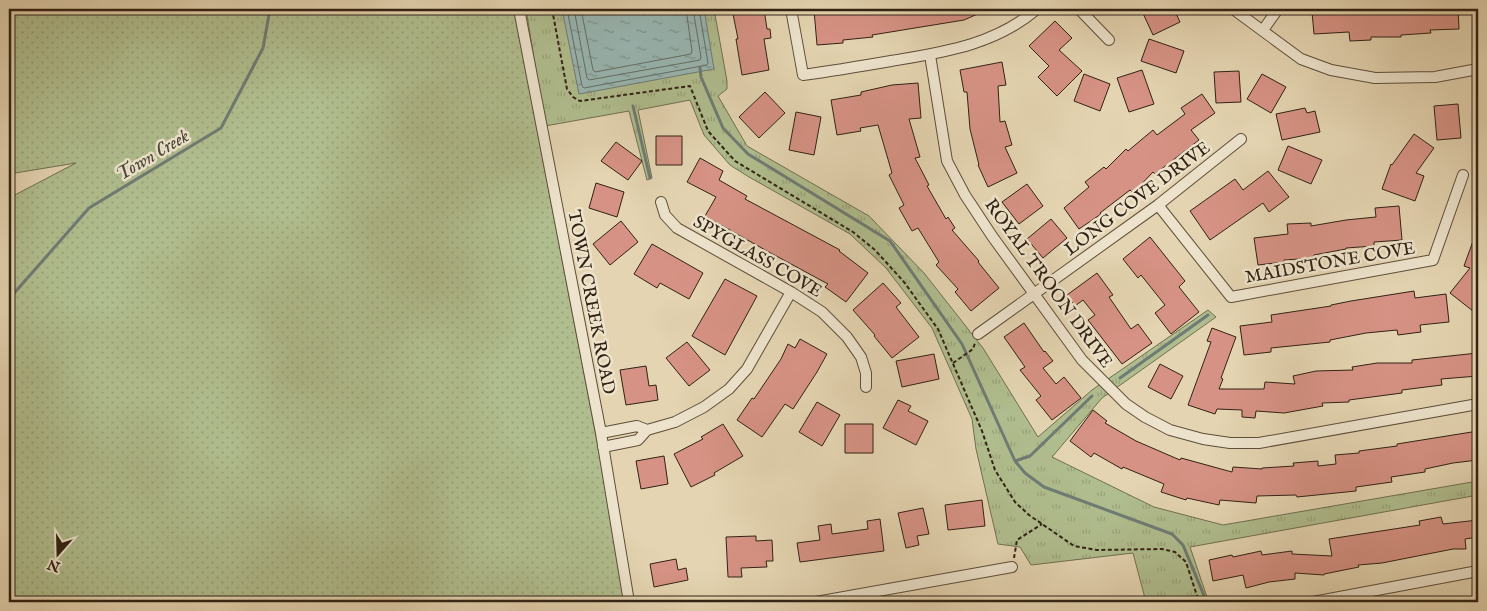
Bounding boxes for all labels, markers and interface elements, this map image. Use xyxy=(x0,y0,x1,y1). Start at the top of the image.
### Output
water label: Town Creek xyxy=(112,124,194,187)
street label: LONG COVE DRIVE xyxy=(1060,137,1215,262)
street label: ROYAL TROON DRIVE xyxy=(979,195,1117,373)
street label: TOWN CREEK ROAD xyxy=(561,208,620,396)
street label: SPYGLASS COVE xyxy=(689,211,826,304)
street label: MAIDSTONE COVE xyxy=(1244,237,1417,290)
north arrow xyxy=(32,528,82,578)
text: N xyxy=(45,555,64,576)

